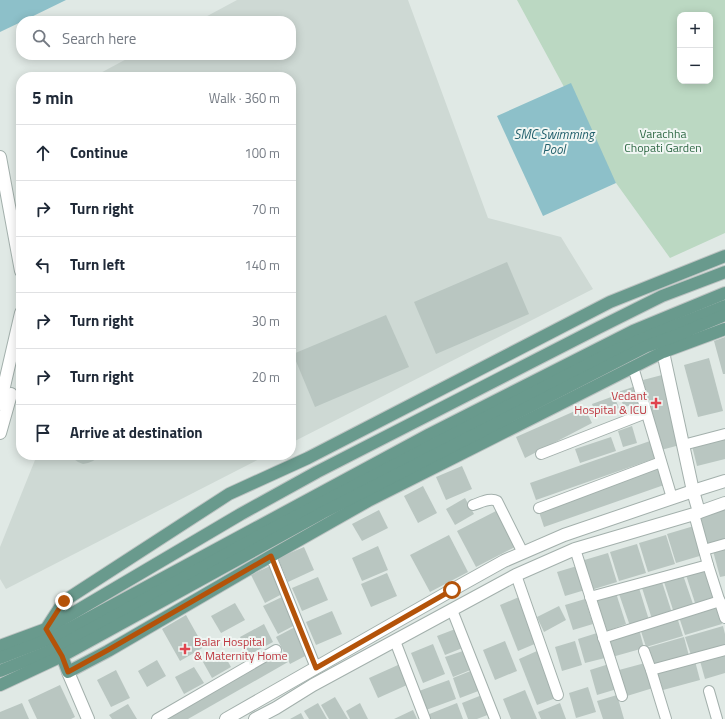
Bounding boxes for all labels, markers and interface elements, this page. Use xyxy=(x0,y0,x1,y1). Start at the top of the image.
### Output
map controls xyxy=(677,12,713,84)
button: + xyxy=(677,12,713,48)
search box xyxy=(16,16,296,60)
icon: search xyxy=(30,27,52,49)
text: Search here xyxy=(62,27,136,50)
button: − xyxy=(677,48,713,84)
text: 5 min xyxy=(32,85,73,111)
text: Walk · 360 m xyxy=(209,88,280,108)
water label: SMC Swimming Pool xyxy=(514,124,596,159)
park label: Varachha Chopati Garden xyxy=(624,124,702,157)
text: Continue xyxy=(70,141,128,164)
icon: ahead xyxy=(32,142,54,164)
text: 100 m xyxy=(244,143,280,163)
text: Turn right xyxy=(70,197,134,220)
icon: right xyxy=(32,198,54,220)
text: 70 m xyxy=(252,199,280,219)
text: Turn left xyxy=(70,253,125,276)
icon: left xyxy=(32,254,54,276)
text: 140 m xyxy=(244,255,280,275)
text: Turn right xyxy=(70,309,134,332)
icon: right xyxy=(32,310,54,332)
text: 30 m xyxy=(252,311,280,331)
text: Turn right xyxy=(70,365,134,388)
icon: right xyxy=(32,366,54,388)
text: 20 m xyxy=(252,367,280,387)
place label: Vedant Hospital & ICU xyxy=(574,386,648,419)
marker: Vedant Hospital & ICU xyxy=(650,397,662,409)
text: Arrive at destination xyxy=(70,421,203,444)
icon: arrive xyxy=(32,422,54,444)
route start xyxy=(443,581,461,599)
route end xyxy=(55,592,73,610)
place label: Balar Hospital & Maternity Home xyxy=(194,632,288,665)
marker: Balar Hospital & Maternity Home xyxy=(179,643,191,655)

